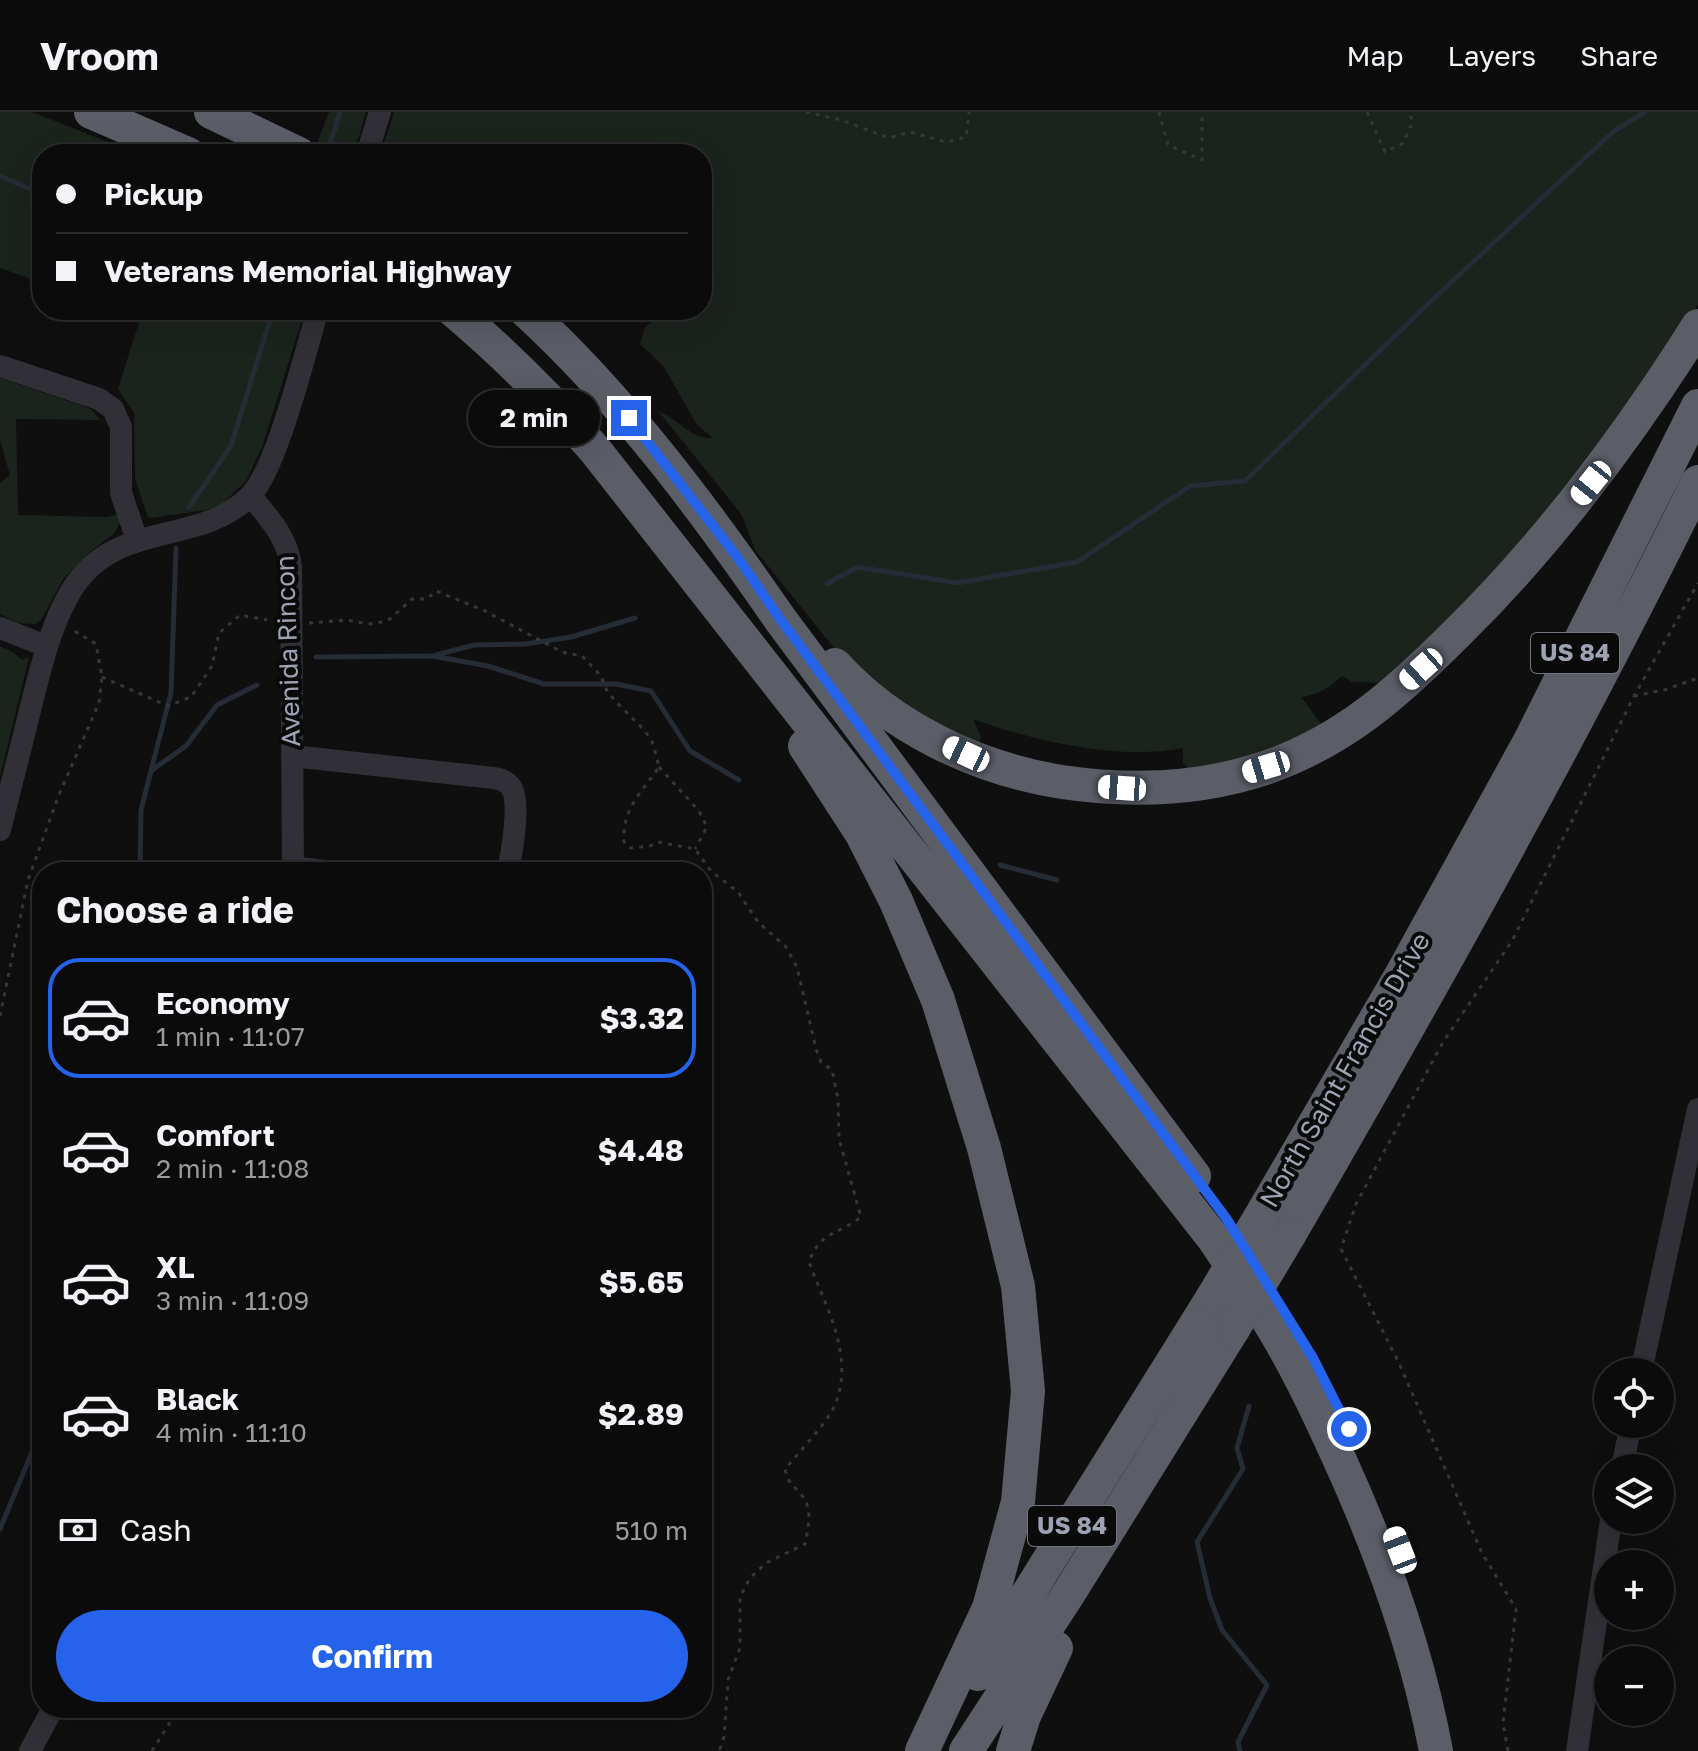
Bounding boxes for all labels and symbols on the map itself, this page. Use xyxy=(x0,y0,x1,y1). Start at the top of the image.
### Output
callout: 2 min xyxy=(469,390,601,446)
route end xyxy=(611,400,647,436)
car xyxy=(1567,457,1615,509)
street label: Avenida Rincon xyxy=(269,555,306,747)
road number: US 84 xyxy=(1531,633,1619,673)
car xyxy=(1395,644,1447,694)
car xyxy=(939,733,993,775)
car xyxy=(1240,749,1292,785)
car xyxy=(1097,774,1147,802)
street label: North Saint Francis Drive xyxy=(1253,927,1436,1212)
route start xyxy=(1331,1411,1367,1447)
road number: US 84 xyxy=(1028,1506,1116,1546)
car xyxy=(1380,1523,1420,1577)

